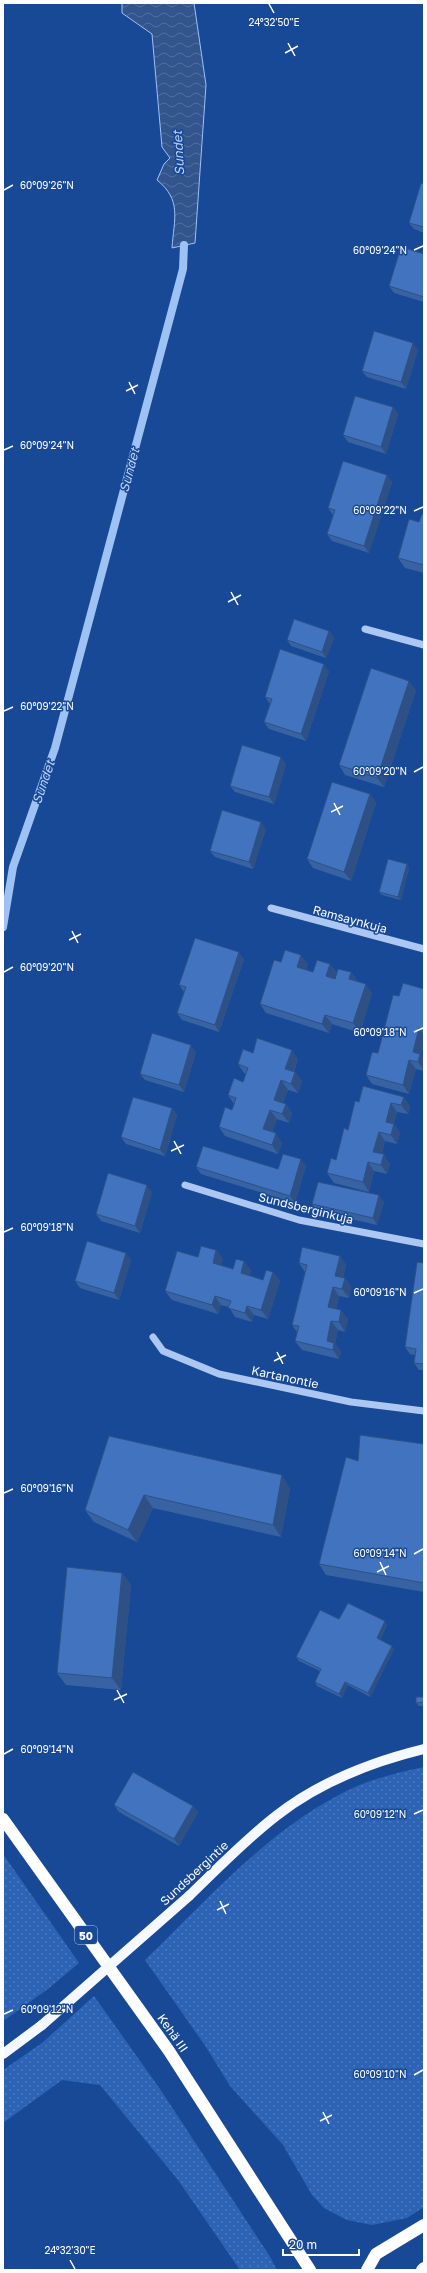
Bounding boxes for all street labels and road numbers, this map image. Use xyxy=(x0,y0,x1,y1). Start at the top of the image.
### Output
street label: Ramsaynkuja xyxy=(311,902,389,936)
street label: Sundsberginkuja xyxy=(257,1189,355,1227)
street label: Kartanontie xyxy=(250,1363,320,1391)
street label: Sundsbergintie xyxy=(157,1838,231,1908)
road number: 50 xyxy=(75,1926,97,1944)
street label: Kehä III xyxy=(154,2011,192,2055)

